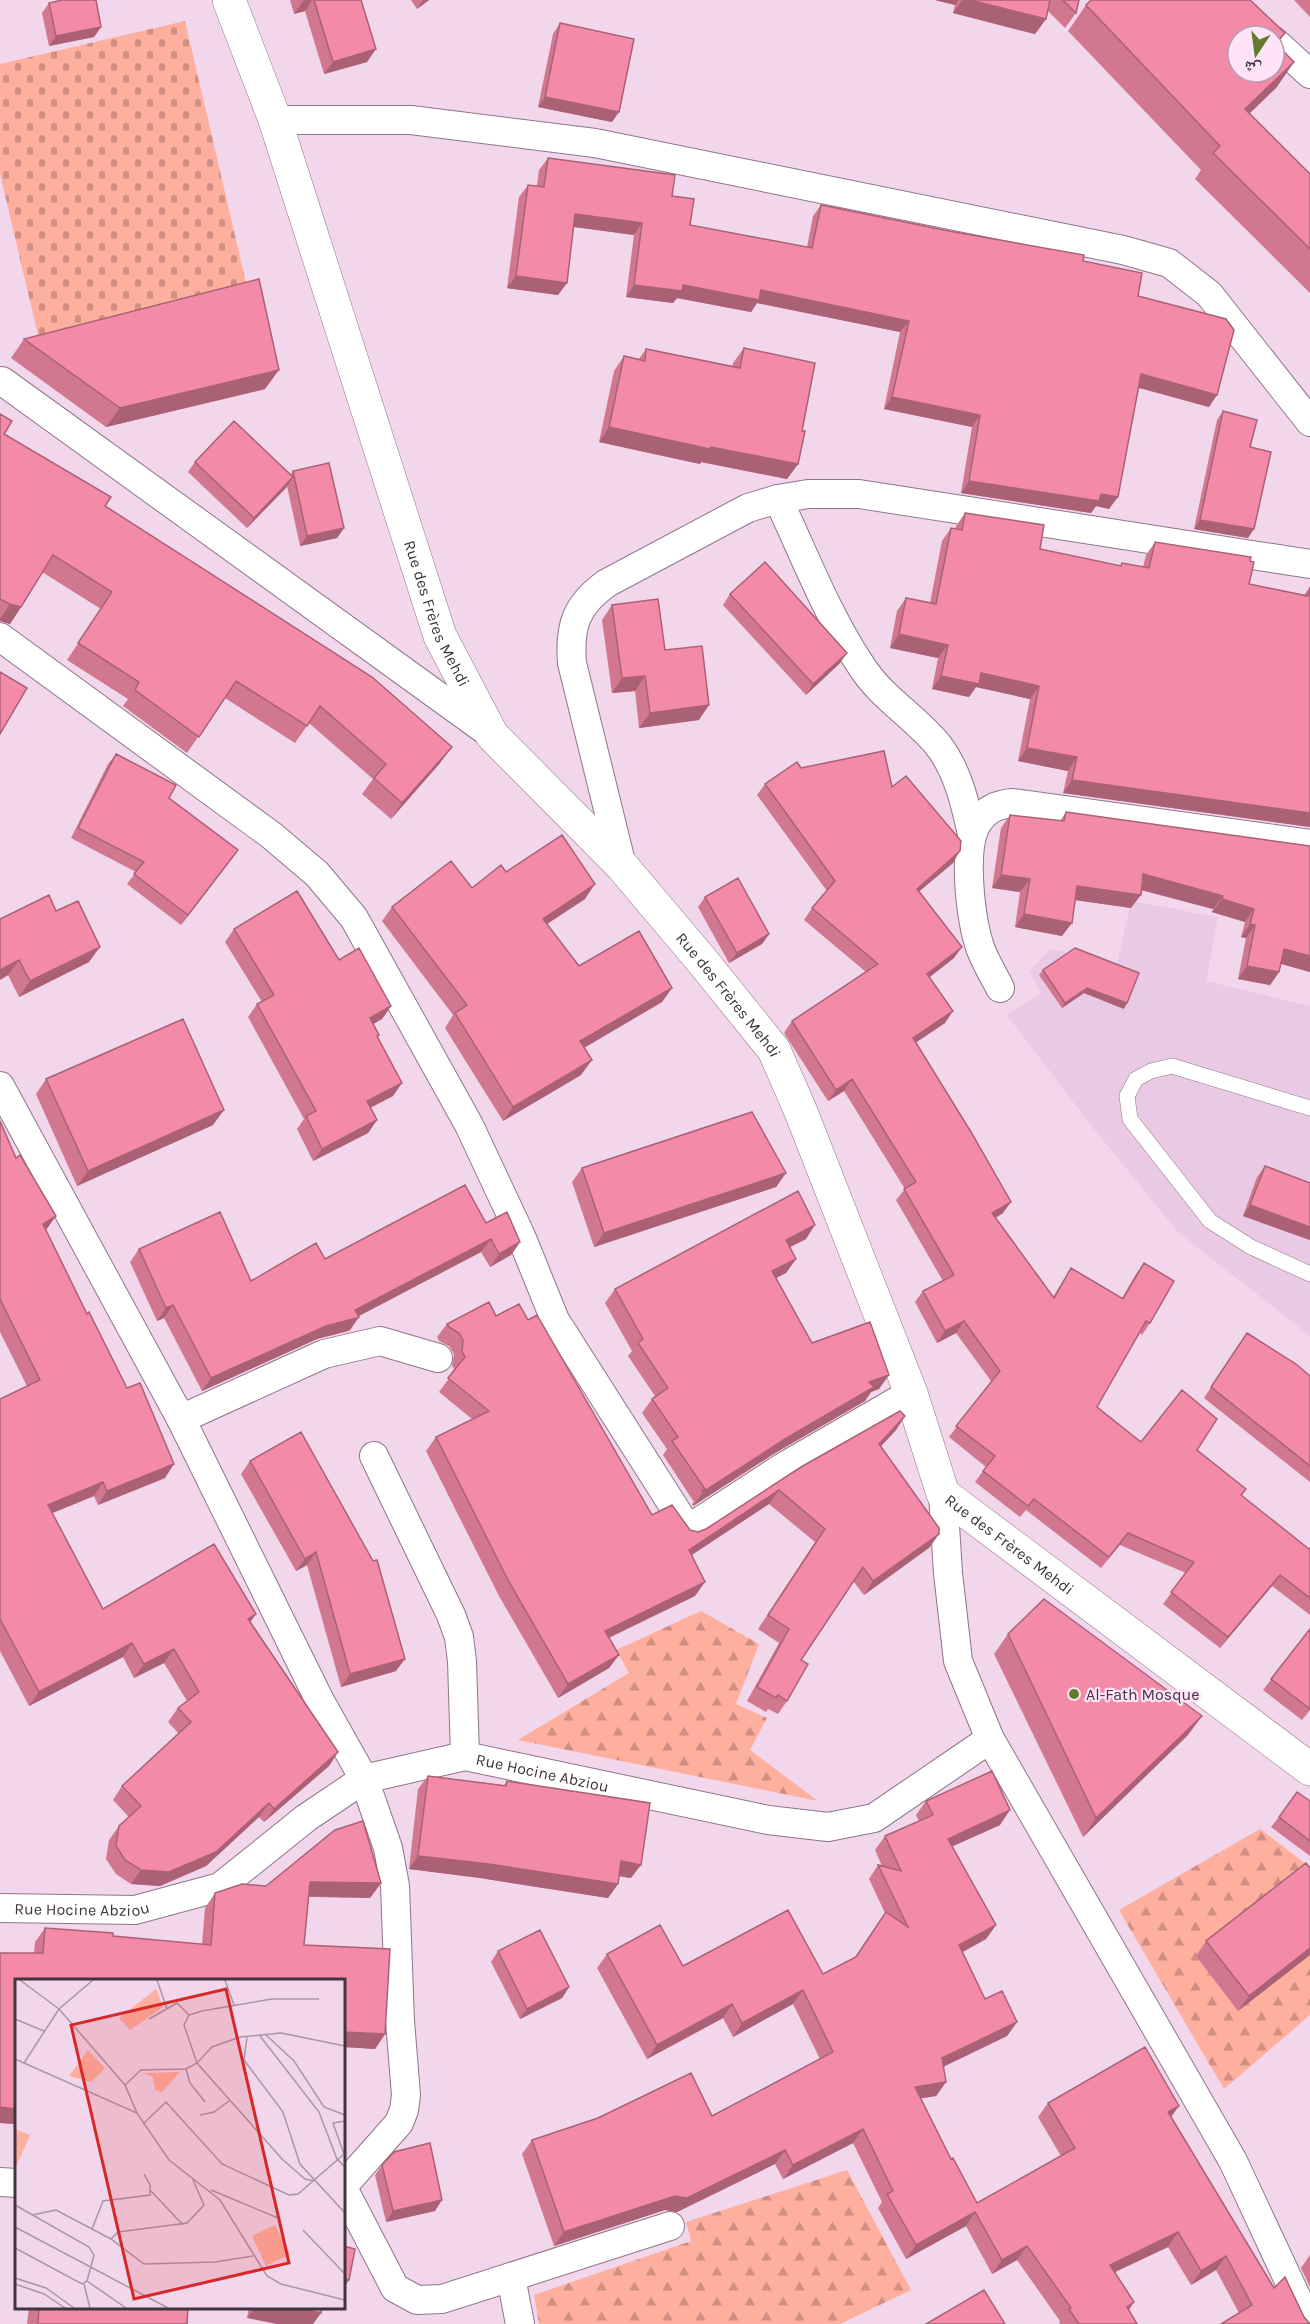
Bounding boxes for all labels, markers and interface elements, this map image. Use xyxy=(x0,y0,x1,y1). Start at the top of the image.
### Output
north arrow xyxy=(1226,24,1286,84)
text: ش xyxy=(1242,57,1263,79)
street label: Rue des Frères Mehdi xyxy=(400,538,474,690)
street label: Rue des Frères Mehdi xyxy=(672,929,785,1060)
street label: Rue des Frères Mehdi xyxy=(941,1490,1077,1599)
place label: Al-Fath Mosque xyxy=(1086,1685,1199,1704)
marker: Al-Fath Mosque xyxy=(1067,1687,1081,1701)
street label: Rue Hocine Abziou xyxy=(474,1750,611,1796)
street label: Rue Hocine Abziou xyxy=(14,1897,152,1921)
inset map xyxy=(15,1979,345,2309)

